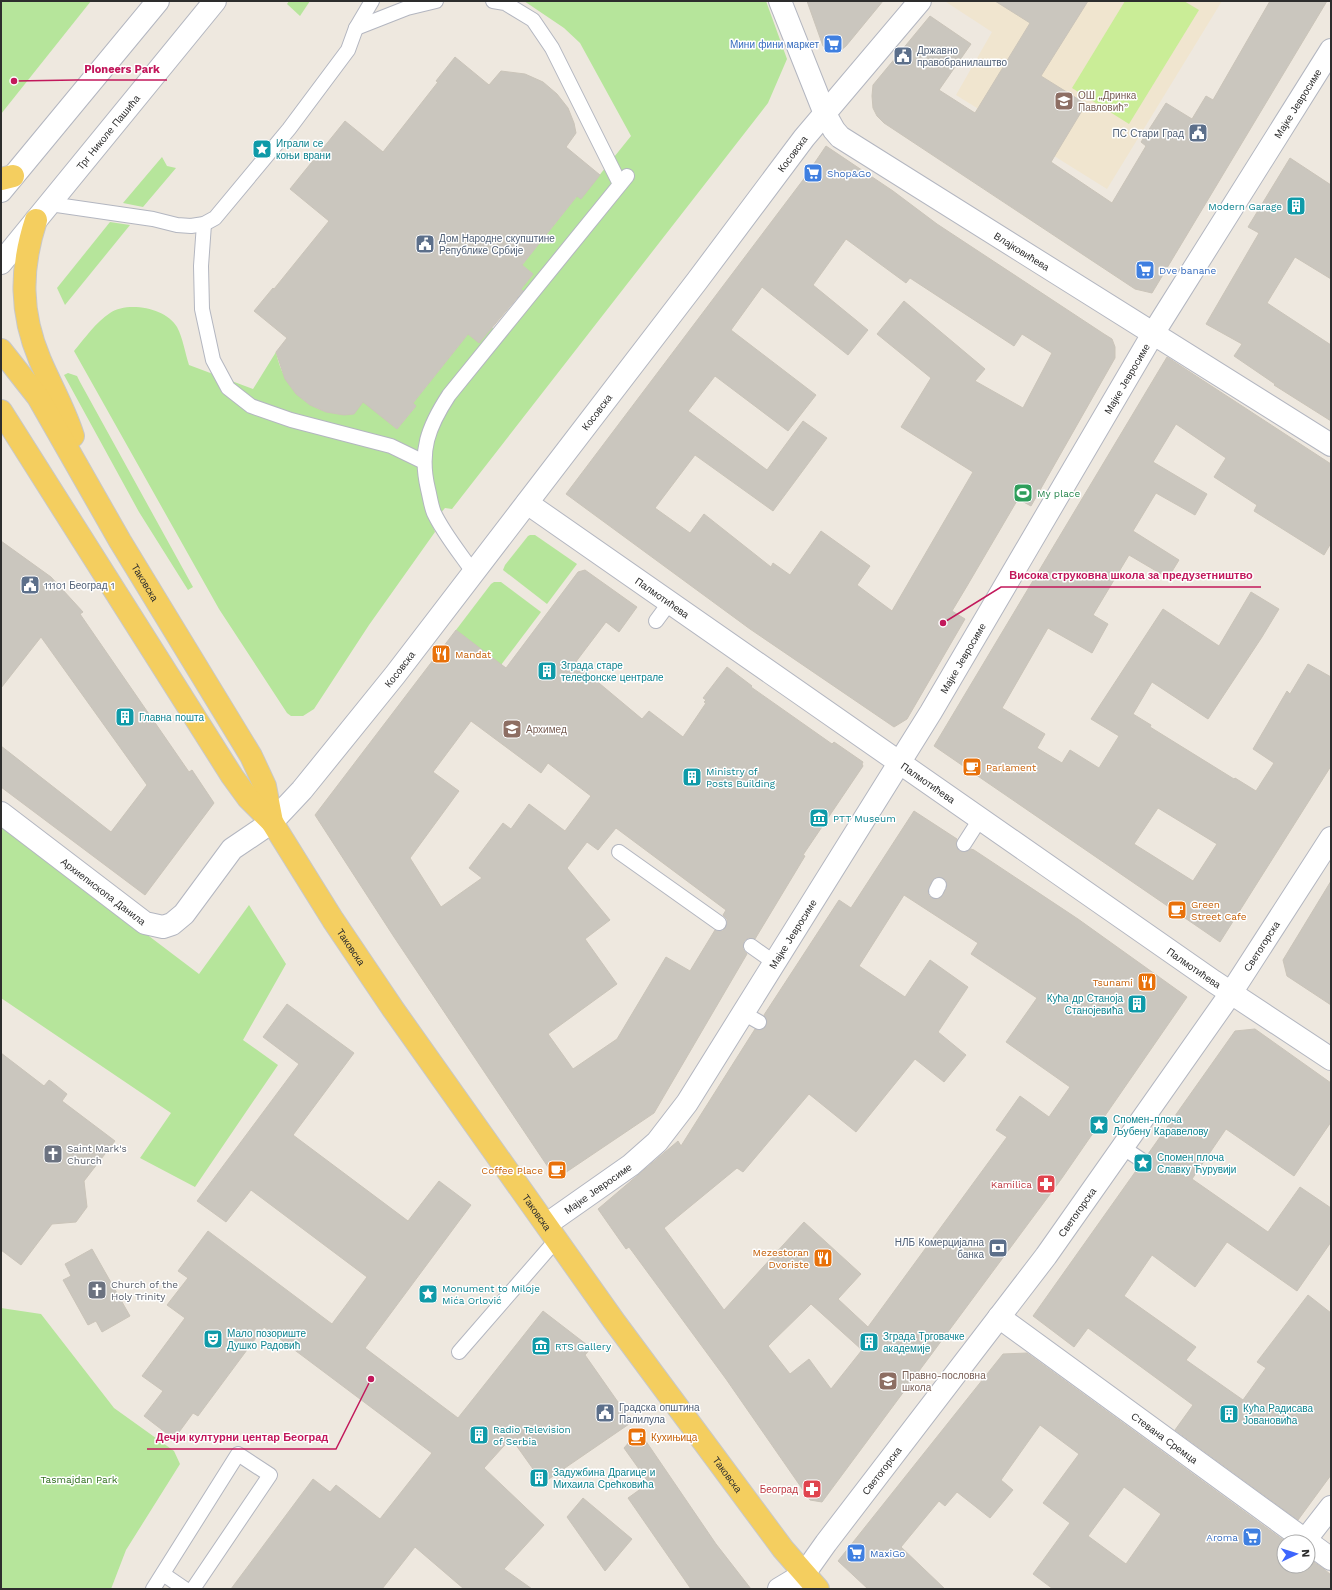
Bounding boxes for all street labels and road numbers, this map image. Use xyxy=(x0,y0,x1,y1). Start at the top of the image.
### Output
street label: Мајке Јевросиме xyxy=(1272,66,1324,140)
street label: Трг Николе Пашића xyxy=(74,92,142,172)
street label: Косовска xyxy=(775,133,810,174)
street label: Влајковићева xyxy=(992,230,1052,273)
street label: Мајке Јевросиме xyxy=(1102,341,1152,416)
street label: Косовска xyxy=(579,391,614,432)
street label: Таковска xyxy=(130,562,161,603)
street label: Палмотићева xyxy=(633,575,692,620)
street label: Мајке Јевросиме xyxy=(938,620,988,695)
street label: Косовска xyxy=(382,649,417,689)
street label: Палмотићева xyxy=(899,760,958,805)
street label: Архиепископа Данила xyxy=(59,855,148,927)
street label: Мајке Јевросиме xyxy=(767,897,819,971)
street label: Светогорска xyxy=(1241,918,1282,973)
street label: Таковска xyxy=(335,927,368,968)
street label: Палмотићева xyxy=(1165,945,1223,990)
street label: Мајке Јевросиме xyxy=(562,1161,634,1216)
street label: Светогорска xyxy=(1056,1185,1098,1239)
street label: Таковска xyxy=(520,1192,554,1233)
street label: Стевана Сремца xyxy=(1129,1410,1200,1466)
street label: Светогорска xyxy=(860,1444,904,1497)
street label: Таковска xyxy=(711,1454,745,1495)

